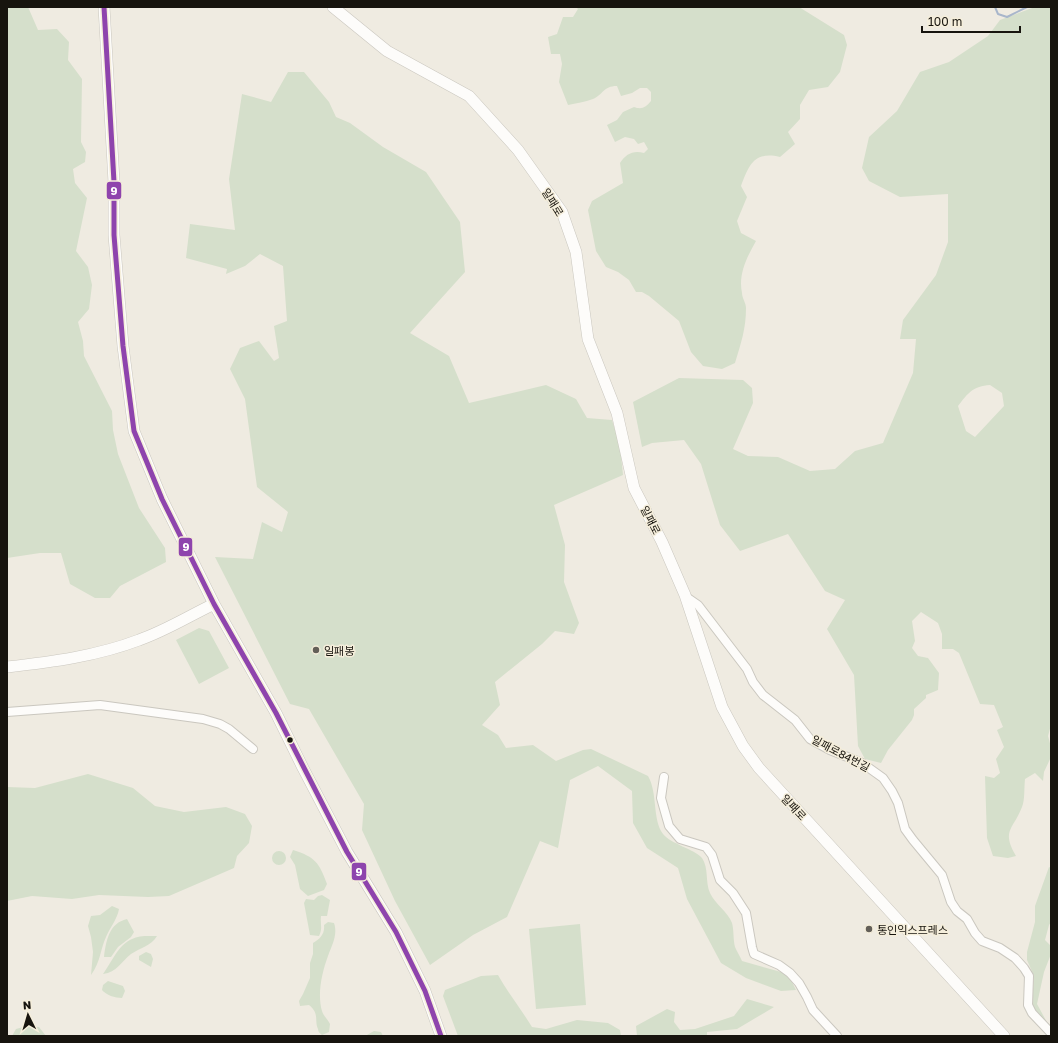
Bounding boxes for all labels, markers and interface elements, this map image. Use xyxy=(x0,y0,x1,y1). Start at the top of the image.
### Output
scale bar xyxy=(922,8,1020,34)
text: 100 m xyxy=(928,14,962,29)
line badge: 9 xyxy=(106,181,122,200)
text: 9 xyxy=(111,184,118,197)
street label: 일패로 xyxy=(539,186,567,218)
street label: 일패로 xyxy=(638,504,664,536)
line badge: 9 xyxy=(178,537,193,557)
text: 9 xyxy=(183,540,190,553)
place label: 일패봉 xyxy=(324,644,354,657)
marker: 일패봉 xyxy=(311,645,321,655)
street label: 일패로84번길 xyxy=(810,732,872,774)
unlabelled marker xyxy=(285,735,295,745)
street label: 일패로 xyxy=(779,791,809,823)
line badge: 9 xyxy=(351,862,367,881)
text: 9 xyxy=(356,865,363,878)
place label: 통인익스프레스 xyxy=(877,923,948,936)
marker: 통인익스프레스 xyxy=(864,924,874,934)
north arrow xyxy=(8,995,48,1035)
text: N xyxy=(22,998,32,1011)

